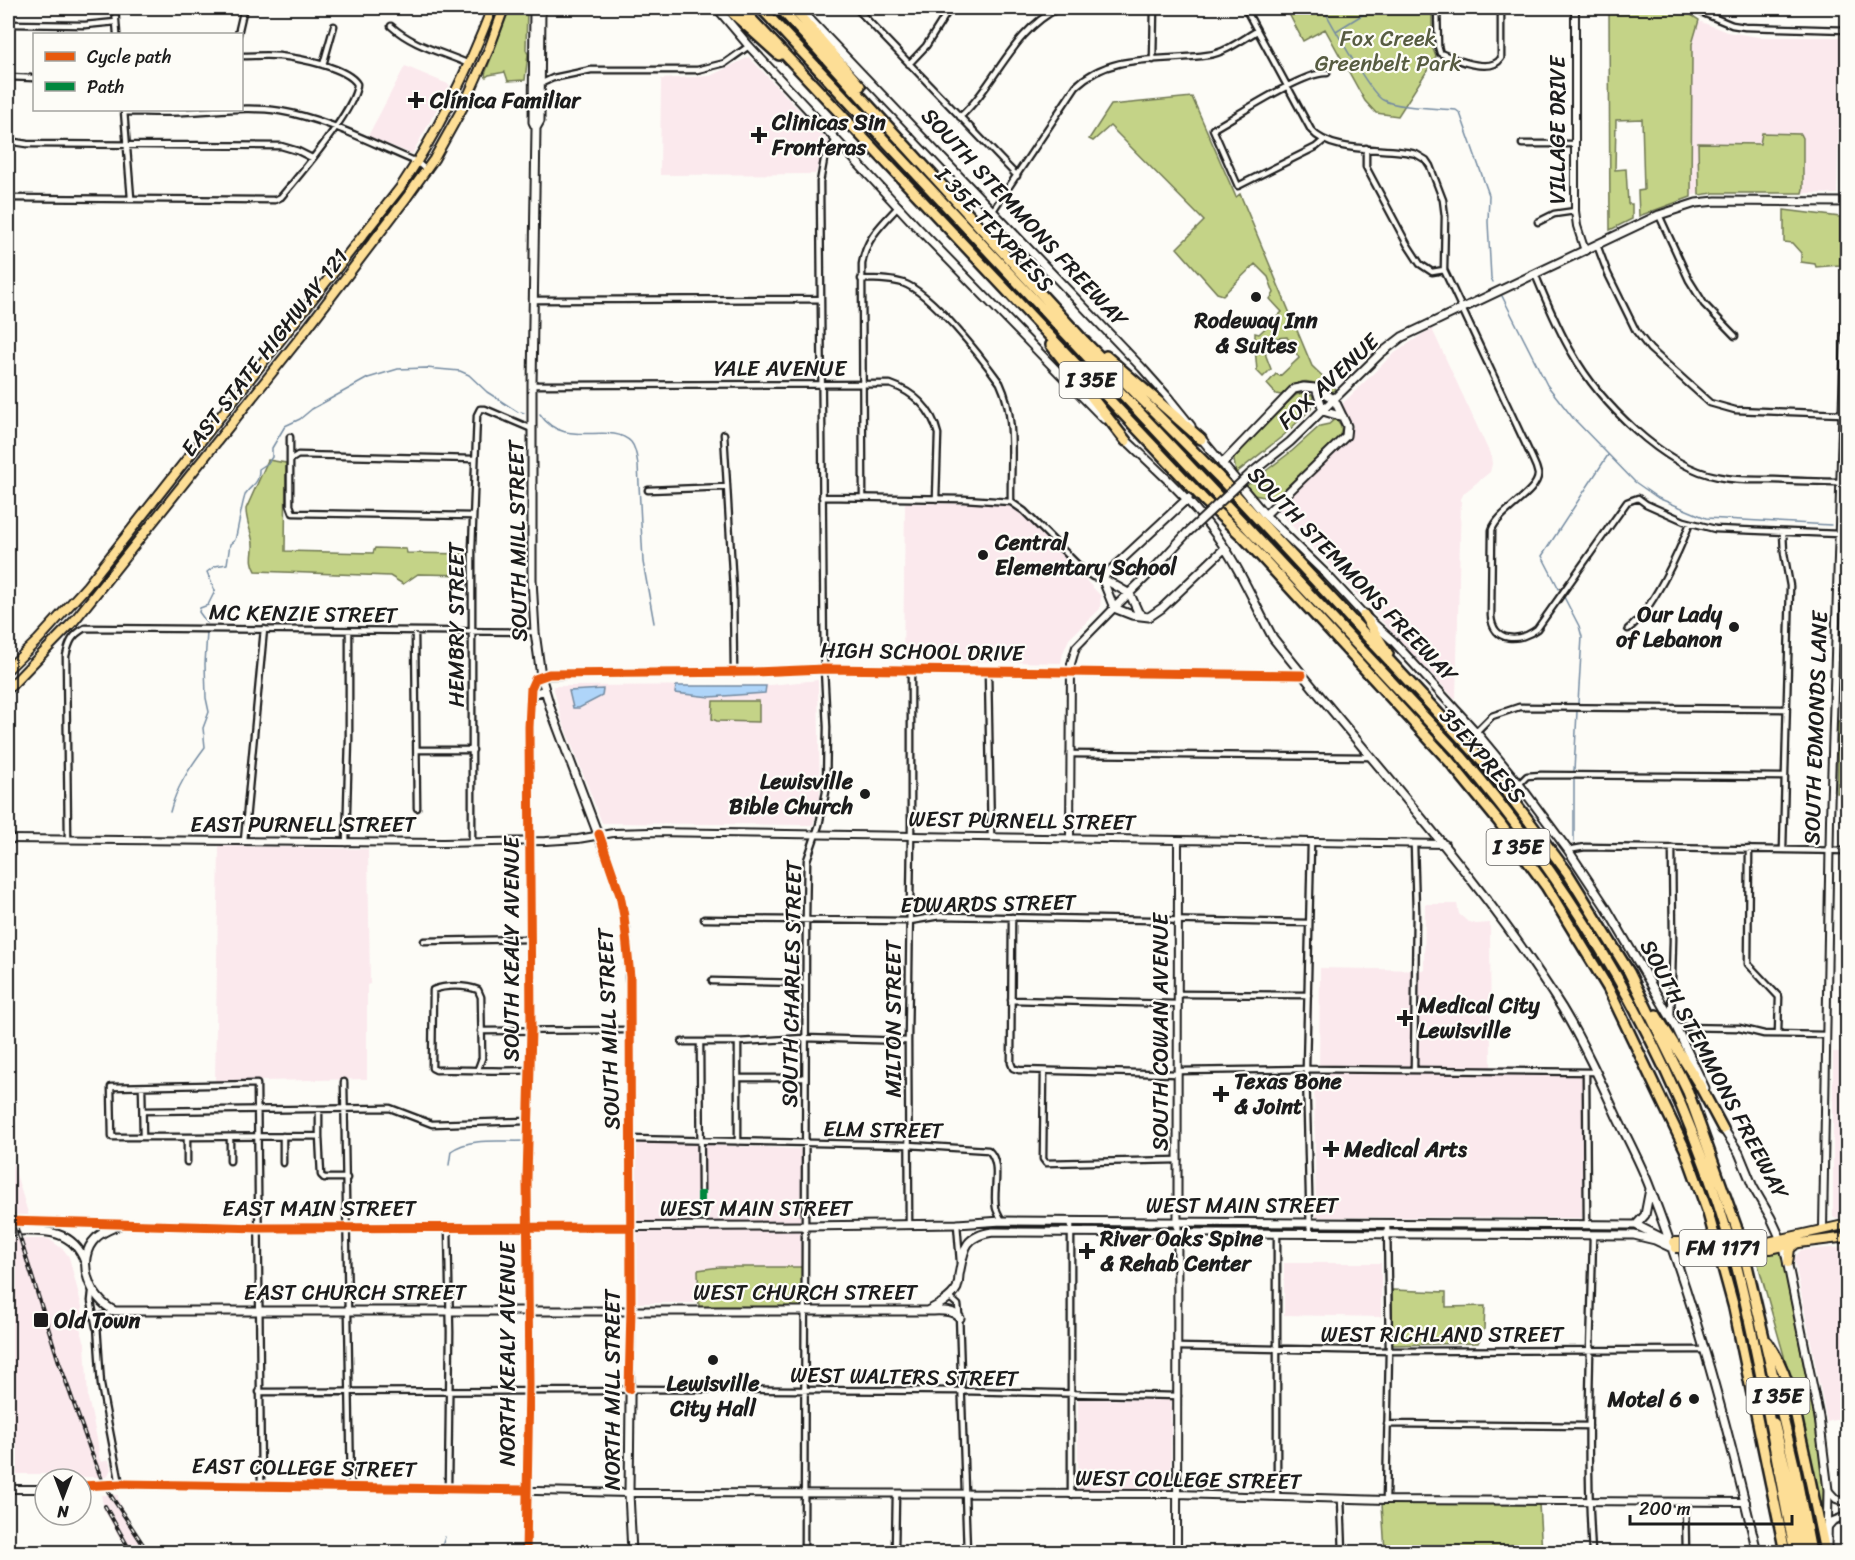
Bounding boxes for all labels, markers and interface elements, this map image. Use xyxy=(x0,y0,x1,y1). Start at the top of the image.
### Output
park label: Fox Creek Greenbelt Park xyxy=(1315,19,1461,83)
legend xyxy=(33,33,243,111)
text: Cycle path xyxy=(87,41,171,73)
street label: VILLAGE DRIVE xyxy=(1538,54,1577,204)
text: Path xyxy=(87,71,124,103)
place label: Clínica Familiar xyxy=(429,81,582,120)
marker: Clínica Familiar xyxy=(407,91,425,109)
street label: SOUTH STEMMONS FREEWAY xyxy=(911,98,1139,338)
place label: Clinicas Sin Fronteras xyxy=(771,103,886,167)
marker: Clinicas Sin Fronteras xyxy=(750,126,768,144)
street label: I 35E TEXPRESS xyxy=(925,157,1064,302)
street label: EAST STATE HIGHWAY 121 xyxy=(170,239,359,465)
marker: Rodeway Inn & Suites xyxy=(1249,290,1263,304)
place label: Rodeway Inn & Suites xyxy=(1193,301,1318,365)
street label: FOX AVENUE xyxy=(1268,322,1390,439)
street label: YALE AVENUE xyxy=(714,349,848,388)
road number: I 35E xyxy=(1060,362,1122,398)
street label: SOUTH MILL STREET xyxy=(496,438,539,642)
street label: SOUTH STEMMONS FREEWAY xyxy=(1238,456,1469,693)
place label: Central Elementary School xyxy=(994,523,1177,587)
street label: HEMBRY STREET xyxy=(437,542,476,707)
marker: Central Elementary School xyxy=(976,548,990,562)
street label: MC KENZIE STREET xyxy=(209,592,398,635)
place label: Our Lady of Lebanon xyxy=(1616,595,1723,659)
street label: SOUTH EDMONDS LANE xyxy=(1792,609,1839,846)
marker: Our Lady of Lebanon xyxy=(1727,620,1741,634)
street label: HIGH SCHOOL DRIVE xyxy=(820,630,1026,673)
street label: 35EXPRESS xyxy=(1429,698,1536,813)
place label: Lewisville Bible Church xyxy=(729,762,854,826)
marker: Lewisville Bible Church xyxy=(858,787,872,801)
street label: WEST PURNELL STREET xyxy=(908,799,1137,842)
street label: EAST PURNELL STREET xyxy=(190,805,417,844)
road number: I 35E xyxy=(1486,829,1550,865)
street label: SOUTH KEALY AVENUE xyxy=(492,835,531,1062)
street label: SOUTH CHARLES STREET xyxy=(770,859,813,1108)
street label: EDWARDS STREET xyxy=(900,882,1077,925)
street label: SOUTH COWAN AVENUE xyxy=(1141,911,1180,1151)
street label: SOUTH MILL STREET xyxy=(585,926,632,1130)
street label: SOUTH STEMMONS FREEWAY xyxy=(1629,932,1801,1208)
street label: MILTON STREET xyxy=(874,939,913,1098)
place label: Medical City Lewisville xyxy=(1417,986,1540,1050)
marker: Medical City Lewisville xyxy=(1396,1009,1414,1027)
place label: Texas Bone & Joint xyxy=(1234,1062,1343,1126)
marker: Texas Bone & Joint xyxy=(1212,1085,1230,1103)
street label: ELM STREET xyxy=(823,1109,944,1150)
place label: Medical Arts xyxy=(1343,1130,1468,1169)
marker: Medical Arts xyxy=(1322,1140,1340,1158)
street label: WEST MAIN STREET xyxy=(1146,1186,1339,1225)
street label: EAST MAIN STREET xyxy=(222,1189,417,1228)
street label: WEST MAIN STREET xyxy=(660,1189,853,1228)
place label: River Oaks Spine & Rehab Center xyxy=(1099,1219,1264,1283)
road number: FM 1171 xyxy=(1680,1230,1766,1266)
street label: NORTH KEALY AVENUE xyxy=(488,1240,527,1466)
marker: River Oaks Spine & Rehab Center xyxy=(1078,1242,1096,1260)
street label: EAST CHURCH STREET xyxy=(244,1273,468,1312)
street label: WEST CHURCH STREET xyxy=(693,1273,918,1312)
street label: NORTH MILL STREET xyxy=(593,1288,632,1490)
place label: Old Town xyxy=(54,1301,140,1340)
marker: Old Town xyxy=(32,1311,50,1329)
street label: WEST RICHLAND STREET xyxy=(1320,1315,1565,1354)
marker: Lewisville City Hall xyxy=(706,1353,720,1367)
street label: WEST WALTERS STREET xyxy=(790,1355,1019,1398)
place label: Lewisville City Hall xyxy=(666,1364,760,1428)
road number: I 35E xyxy=(1746,1378,1810,1414)
place label: Motel 6 xyxy=(1606,1380,1682,1419)
marker: Motel 6 xyxy=(1687,1392,1701,1406)
street label: EAST COLLEGE STREET xyxy=(191,1446,418,1489)
street label: WEST COLLEGE STREET xyxy=(1075,1458,1303,1501)
north arrow xyxy=(33,1467,93,1527)
scale bar xyxy=(1630,1488,1792,1526)
text: 200 m xyxy=(1639,1493,1691,1525)
text: N xyxy=(57,1497,70,1526)

